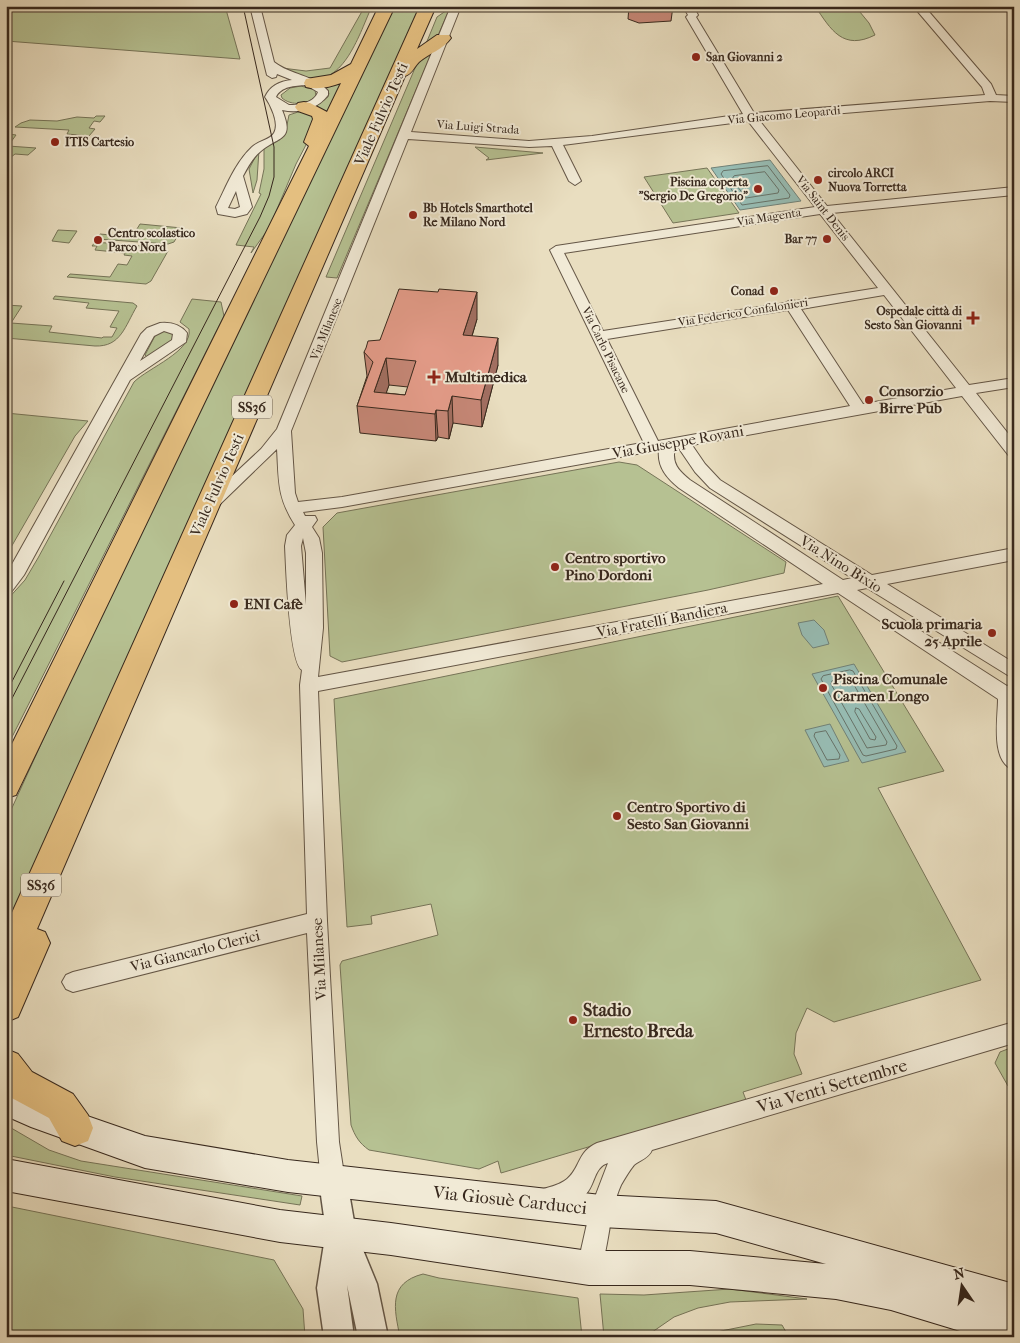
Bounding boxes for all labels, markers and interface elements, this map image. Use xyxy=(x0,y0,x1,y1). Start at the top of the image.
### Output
place label: San Giovanni 2 xyxy=(706,50,784,64)
marker: San Giovanni 2 xyxy=(690,51,702,63)
street label: Viale Fulvio Testi xyxy=(350,59,412,169)
street label: Via Giacomo Leopardi xyxy=(726,103,842,127)
street label: Via Luigi Strada xyxy=(435,117,520,137)
place label: ITIS Cartesio xyxy=(65,135,134,149)
marker: ITIS Cartesio xyxy=(49,136,61,148)
place label: circolo ARCI Nuova Torretta xyxy=(828,166,907,194)
street label: Via Saint Denis xyxy=(793,172,853,244)
marker: circolo ARCI Nuova Torretta xyxy=(812,174,824,186)
place label: Piscina coperta "Sergio De Gregorio" xyxy=(639,175,748,204)
marker: Piscina coperta "Sergio De Gregorio" xyxy=(752,183,764,195)
place label: Bb Hotels Smarthotel Re Milano Nord xyxy=(423,201,534,229)
street label: Via Magenta xyxy=(735,205,803,229)
marker: Bb Hotels Smarthotel Re Milano Nord xyxy=(407,209,419,221)
place label: Centro scolastico Parco Nord xyxy=(108,226,195,254)
place label: Bar 77 xyxy=(784,232,817,246)
marker: Bar 77 xyxy=(821,233,833,245)
marker: Centro scolastico Parco Nord xyxy=(92,234,104,246)
place label: Conad xyxy=(731,284,764,298)
marker: Conad xyxy=(768,285,780,297)
street label: Via Federico Confalonieri xyxy=(676,295,810,329)
street label: Via Milanese xyxy=(307,296,345,363)
street label: Via Carlo Pisacane xyxy=(579,304,633,396)
place label: Ospedale città di Sesto San Giovanni xyxy=(864,304,962,332)
marker: Ospedale città di Sesto San Giovanni xyxy=(966,311,980,325)
place label: Multimedica xyxy=(444,368,528,386)
marker: Multimedica xyxy=(427,370,441,384)
place label: Consorzio Birre Pub xyxy=(879,382,944,417)
marker: Consorzio Birre Pub xyxy=(863,394,875,406)
road number: SS36 xyxy=(232,396,272,418)
street label: Via Giuseppe Rovani xyxy=(610,421,746,463)
street label: Viale Fulvio Testi xyxy=(186,430,248,540)
street label: Via Nino Bixio xyxy=(796,531,886,597)
place label: Centro sportivo Pino Dordoni xyxy=(565,549,666,584)
marker: Centro sportivo Pino Dordoni xyxy=(549,561,561,573)
place label: ENI Cafè xyxy=(244,595,303,613)
marker: ENI Cafè xyxy=(228,598,240,610)
street label: Via Fratelli Bandiera xyxy=(594,598,730,642)
place label: Scuola primaria 25 Aprile xyxy=(881,615,983,650)
marker: Scuola primaria 25 Aprile xyxy=(986,627,998,639)
place label: Piscina Comunale Carmen Longo xyxy=(833,670,948,705)
marker: Piscina Comunale Carmen Longo xyxy=(817,682,829,694)
place label: Centro Sportivo di Sesto San Giovanni xyxy=(627,798,749,833)
marker: Centro Sportivo di Sesto San Giovanni xyxy=(611,810,623,822)
road number: SS36 xyxy=(21,874,61,896)
street label: Via Milanese xyxy=(308,917,330,1002)
street label: Via Giancarlo Clerici xyxy=(127,926,262,976)
place label: Stadio Ernesto Breda xyxy=(583,1000,694,1042)
marker: Stadio Ernesto Breda xyxy=(567,1014,579,1026)
street label: Via Venti Settembre xyxy=(754,1055,910,1118)
street label: Via Giosuè Carducci xyxy=(431,1182,589,1219)
north arrow xyxy=(938,1260,988,1310)
text: N xyxy=(952,1264,967,1283)

